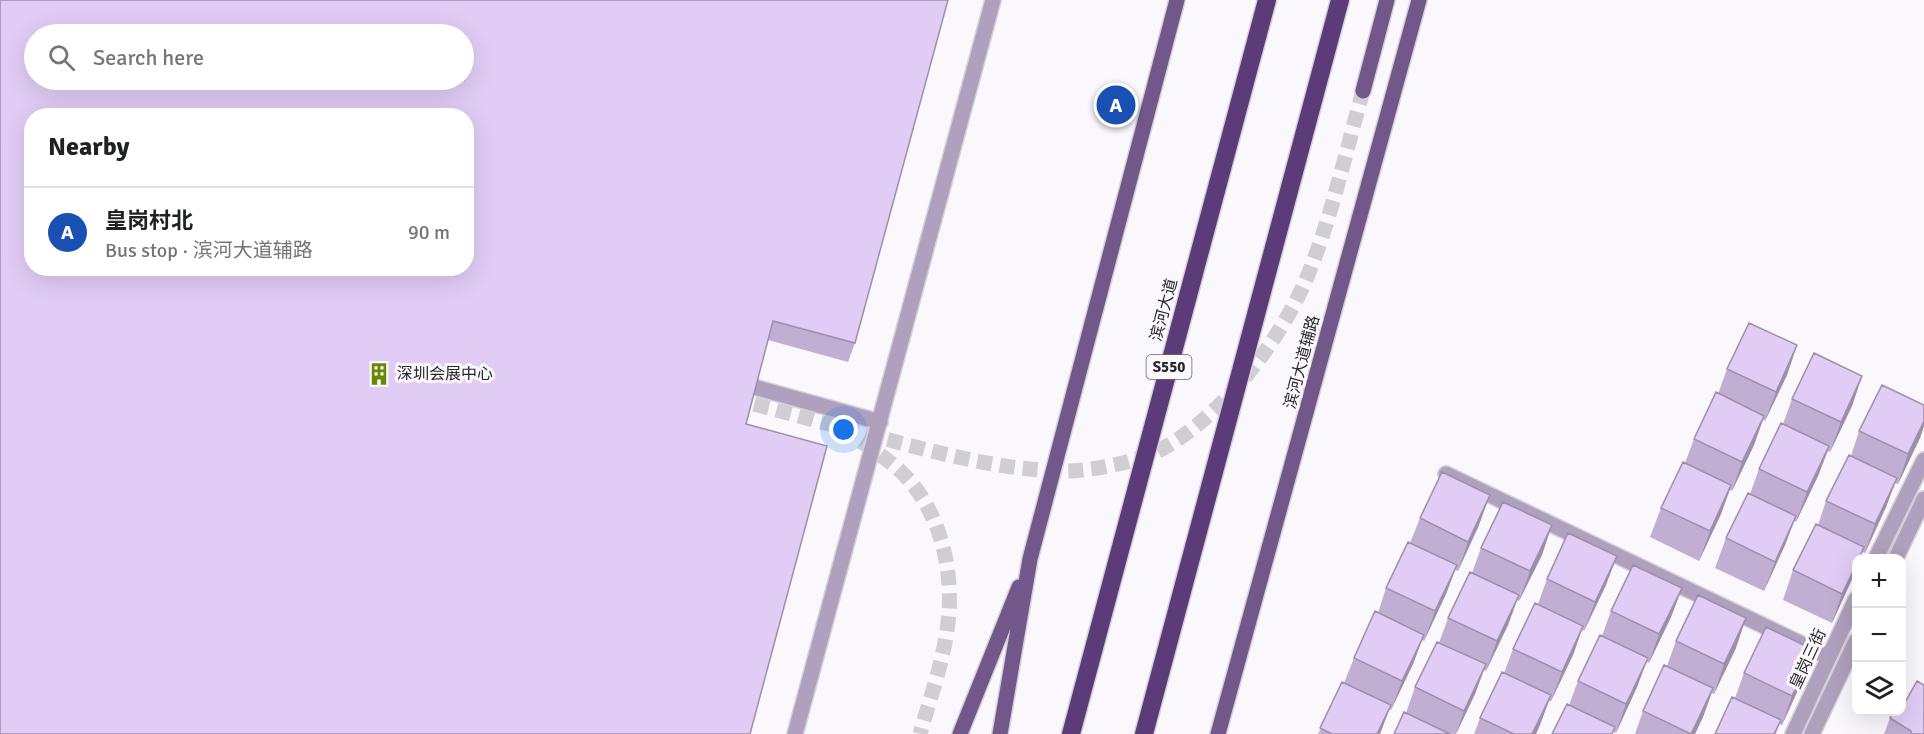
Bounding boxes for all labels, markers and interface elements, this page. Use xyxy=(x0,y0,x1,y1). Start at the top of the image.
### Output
search box xyxy=(24,24,474,90)
icon: search xyxy=(45,41,78,74)
text: Search here xyxy=(93,44,204,71)
pin: A xyxy=(1096,82,1136,128)
text: Nearby xyxy=(48,131,129,163)
text: 皇岗村北 xyxy=(105,207,193,234)
text: A xyxy=(61,220,74,245)
text: 90 m xyxy=(408,220,450,245)
text: Bus stop · 滨河大道辅路 xyxy=(105,238,313,263)
street label: 滨河大道 xyxy=(1146,276,1182,344)
street label: 滨河大道辅路 xyxy=(1280,313,1324,411)
road number: S550 xyxy=(1146,355,1192,379)
building icon: 深圳会展中心 xyxy=(366,361,392,387)
place label: 深圳会展中心 xyxy=(397,364,493,384)
your location xyxy=(829,415,858,444)
map controls xyxy=(1852,554,1906,716)
button: + xyxy=(1852,554,1906,608)
button: − xyxy=(1852,608,1906,662)
street label: 皇岗三街 xyxy=(1785,626,1831,692)
button: layers xyxy=(1852,662,1906,716)

